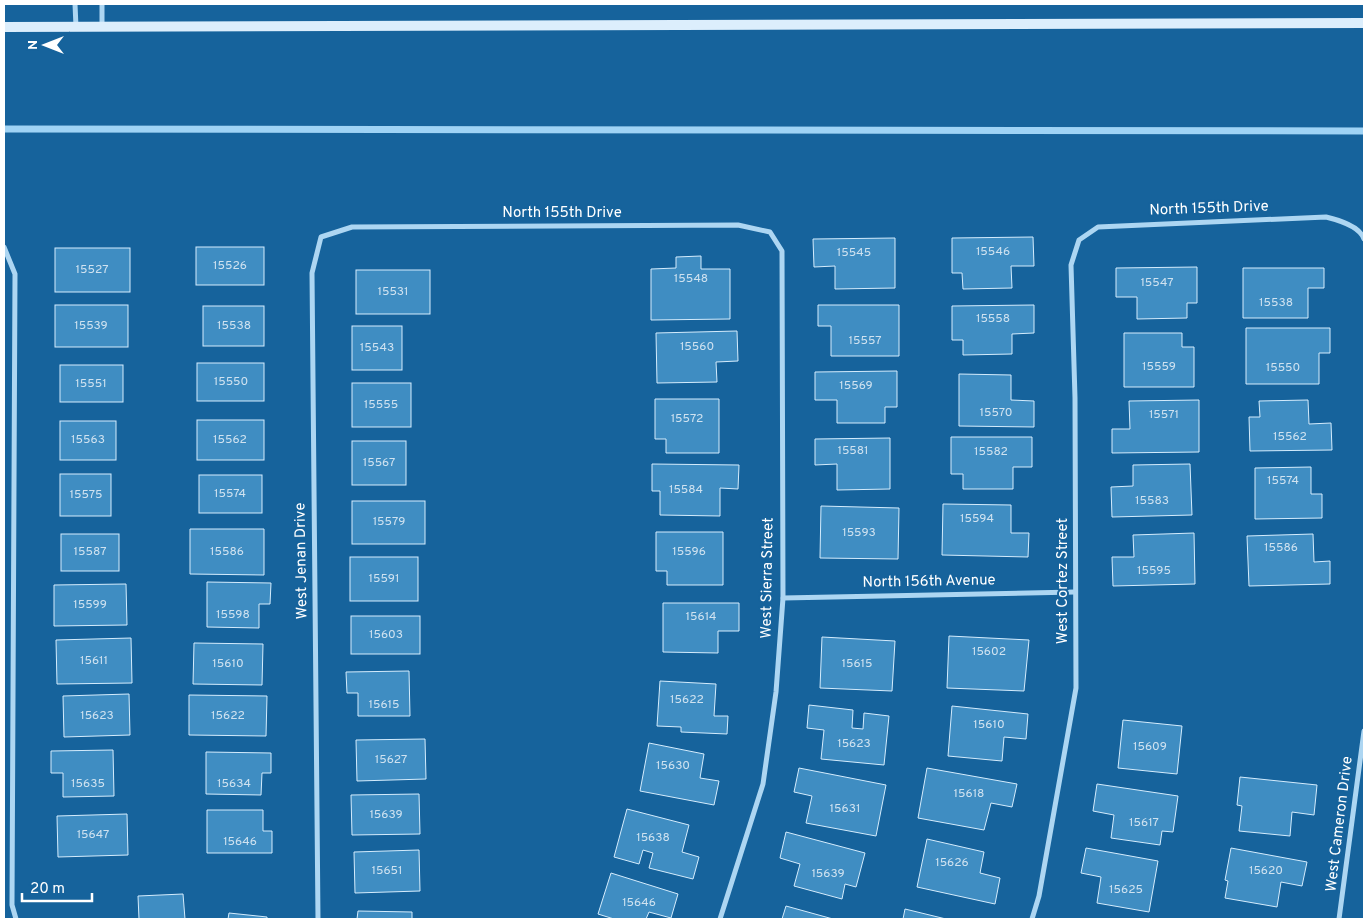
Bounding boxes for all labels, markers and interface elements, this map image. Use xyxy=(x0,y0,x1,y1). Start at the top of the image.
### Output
north arrow xyxy=(20,20,70,70)
text: N xyxy=(25,40,42,50)
street label: North 155th Drive xyxy=(1149,197,1269,221)
street label: North 155th Drive xyxy=(502,204,622,223)
house number: 15546 xyxy=(976,244,1010,260)
house number: 15545 xyxy=(837,245,871,261)
house number: 15526 xyxy=(213,258,247,274)
house number: 15527 xyxy=(76,262,108,278)
house number: 15548 xyxy=(674,271,708,287)
house number: 15547 xyxy=(1140,275,1174,291)
house number: 15531 xyxy=(377,284,409,300)
house number: 15538 xyxy=(1259,295,1293,311)
house number: 15558 xyxy=(976,311,1010,327)
house number: 15539 xyxy=(74,318,108,334)
house number: 15538 xyxy=(217,318,251,334)
house number: 15557 xyxy=(849,333,881,349)
house number: 15560 xyxy=(680,339,714,355)
house number: 15543 xyxy=(360,340,394,356)
house number: 15559 xyxy=(1142,359,1176,375)
house number: 15550 xyxy=(1266,360,1300,376)
house number: 15550 xyxy=(214,374,248,390)
house number: 15551 xyxy=(75,376,107,392)
house number: 15569 xyxy=(839,378,873,394)
house number: 15555 xyxy=(364,397,398,413)
house number: 15570 xyxy=(980,405,1012,421)
house number: 15571 xyxy=(1149,407,1179,423)
house number: 15572 xyxy=(671,411,703,427)
house number: 15562 xyxy=(1273,429,1307,445)
house number: 15563 xyxy=(71,432,105,448)
house number: 15562 xyxy=(213,432,247,448)
house number: 15581 xyxy=(837,443,869,459)
house number: 15582 xyxy=(974,444,1008,460)
house number: 15567 xyxy=(363,455,395,471)
house number: 15574 xyxy=(1267,473,1299,489)
house number: 15584 xyxy=(669,482,703,498)
house number: 15574 xyxy=(214,486,246,502)
house number: 15575 xyxy=(70,487,102,503)
house number: 15583 xyxy=(1135,493,1169,509)
street label: West Jenan Drive xyxy=(291,502,313,620)
house number: 15594 xyxy=(960,511,994,527)
house number: 15579 xyxy=(373,514,405,530)
street label: West Sierra Street xyxy=(757,517,779,639)
street label: West Cortez Street xyxy=(1054,518,1073,644)
house number: 15593 xyxy=(842,525,876,541)
house number: 15586 xyxy=(1264,540,1298,556)
house number: 15587 xyxy=(74,544,106,560)
house number: 15586 xyxy=(210,544,244,560)
house number: 15596 xyxy=(672,544,706,560)
house number: 15595 xyxy=(1137,563,1171,579)
house number: 15591 xyxy=(369,571,399,587)
street label: North 156th Avenue xyxy=(862,571,996,593)
house number: 15599 xyxy=(73,597,107,613)
house number: 15598 xyxy=(216,607,250,623)
house number: 15614 xyxy=(686,609,716,625)
house number: 15603 xyxy=(369,627,403,643)
house number: 15602 xyxy=(972,644,1006,660)
house number: 15611 xyxy=(80,653,108,669)
house number: 15610 xyxy=(212,656,244,672)
house number: 15615 xyxy=(841,656,873,672)
house number: 15622 xyxy=(670,692,704,708)
house number: 15615 xyxy=(368,697,400,713)
house number: 15623 xyxy=(80,708,114,724)
house number: 15622 xyxy=(211,708,245,724)
house number: 15610 xyxy=(973,717,1005,733)
house number: 15623 xyxy=(837,736,871,752)
house number: 15609 xyxy=(1133,739,1167,755)
house number: 15627 xyxy=(375,752,407,768)
street label: West Cameron Drive xyxy=(1322,755,1358,893)
house number: 15630 xyxy=(656,758,690,774)
house number: 15635 xyxy=(71,776,105,792)
house number: 15634 xyxy=(217,776,251,792)
house number: 15618 xyxy=(954,786,984,802)
house number: 15631 xyxy=(830,801,860,817)
house number: 15639 xyxy=(369,807,403,823)
house number: 15617 xyxy=(1129,815,1159,831)
house number: 15647 xyxy=(77,827,109,843)
house number: 15638 xyxy=(636,830,670,846)
house number: 15646 xyxy=(223,834,257,850)
house number: 15626 xyxy=(935,855,969,871)
house number: 15651 xyxy=(371,863,403,879)
house number: 15620 xyxy=(1249,863,1283,879)
house number: 15639 xyxy=(811,866,845,882)
scale bar xyxy=(22,870,92,902)
text: 20 m xyxy=(30,880,65,899)
house number: 15625 xyxy=(1109,882,1143,898)
house number: 15646 xyxy=(622,895,656,911)

